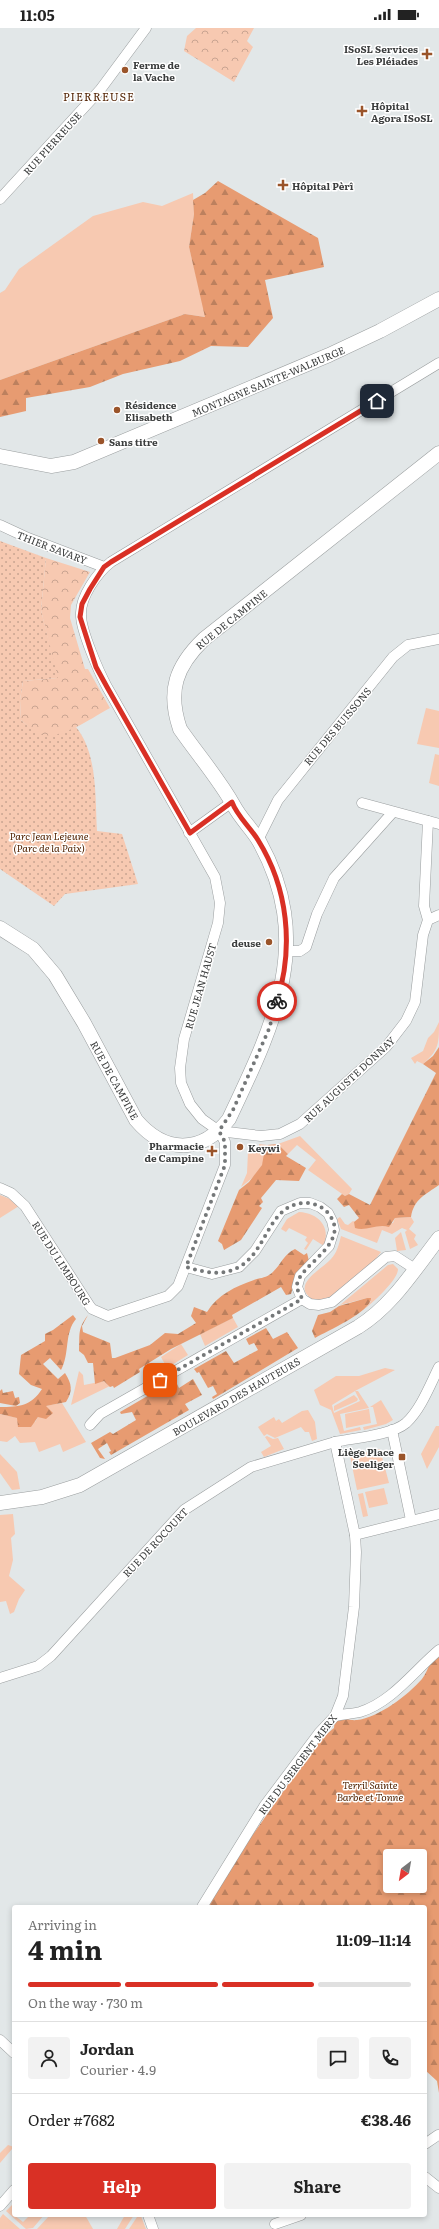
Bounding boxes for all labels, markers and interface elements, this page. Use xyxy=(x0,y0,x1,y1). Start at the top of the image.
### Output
text: 11:05 xyxy=(20,3,55,26)
place label: ISoSL Services Les Pléiades xyxy=(344,41,418,68)
marker: ISoSL Services Les Pléiades xyxy=(421,48,433,60)
place label: Ferme de la Vache xyxy=(133,57,180,84)
marker: Ferme de la Vache xyxy=(120,65,130,75)
district label: PIERREUSE xyxy=(63,88,135,104)
place label: Hôpital Agora ISoSL xyxy=(371,98,433,125)
marker: Hôpital Agora ISoSL xyxy=(356,105,368,117)
street label: RUE PIERREUSE xyxy=(19,108,85,178)
place label: Hôpital Pèrî xyxy=(292,178,354,193)
marker: Hôpital Pèrî xyxy=(277,179,289,191)
street label: MONTAGNE SAINTE-WALBURGE xyxy=(189,342,347,420)
pin xyxy=(360,384,394,418)
icon: home xyxy=(366,390,388,412)
place label: Résidence Elisabeth xyxy=(125,397,177,424)
marker: Résidence Elisabeth xyxy=(112,405,122,415)
place label: Sans titre xyxy=(109,434,158,449)
marker: Sans titre xyxy=(96,436,106,446)
street label: THIER SAVARY xyxy=(15,527,89,567)
street label: RUE DE CAMPINE xyxy=(192,585,270,653)
street label: RUE DES BUISSONS xyxy=(300,684,374,768)
park label: Parc Jean Lejeune (Parc de la Paix) xyxy=(10,828,89,855)
place label: deuse xyxy=(231,935,261,950)
marker: deuse xyxy=(264,937,274,947)
street label: RUE JEAN HAUST xyxy=(181,941,219,1031)
courier xyxy=(257,981,297,1021)
icon: bike xyxy=(266,990,288,1012)
street label: RUE AUGUSTE DONNAY xyxy=(300,1033,398,1125)
street label: RUE DE CAMPINE xyxy=(87,1038,143,1122)
place label: Pharmacie de Campine xyxy=(144,1138,204,1165)
place label: Keywi xyxy=(248,1140,280,1155)
marker: Keywi xyxy=(235,1142,245,1152)
marker: Pharmacie de Campine xyxy=(207,1146,217,1156)
street label: RUE DU LIMBOURG xyxy=(29,1218,95,1309)
street label: BOULEVARD DES HAUTEURS xyxy=(169,1353,303,1439)
pin xyxy=(143,1363,177,1397)
icon: bag xyxy=(149,1369,171,1391)
place label: Liège Place Seeliger xyxy=(338,1444,395,1471)
marker: Liège Place Seeliger xyxy=(397,1452,407,1462)
street label: RUE DE ROCOURT xyxy=(119,1504,191,1580)
street label: RUE DU SERGENT MERX xyxy=(254,1711,340,1817)
park label: Terril Sainte Barbe et Tonne xyxy=(337,1777,404,1804)
north arrow xyxy=(383,1849,427,1893)
map controls xyxy=(383,1849,427,1893)
text: Arriving in xyxy=(28,1915,97,1934)
text: 11:09–11:14 xyxy=(336,1928,411,1951)
text: 4 min xyxy=(28,1929,102,1968)
text: On the way · 730 m xyxy=(28,1993,143,2012)
button: person xyxy=(28,2037,70,2079)
text: Jordan xyxy=(80,2037,134,2060)
button: chat xyxy=(317,2037,359,2079)
button: phone xyxy=(369,2037,411,2079)
text: Courier · 4.9 xyxy=(80,2060,156,2079)
text: Order #7682 xyxy=(28,2108,115,2131)
text: €38.46 xyxy=(361,2108,411,2131)
button: Help xyxy=(28,2163,216,2209)
button: Share xyxy=(224,2163,411,2209)

